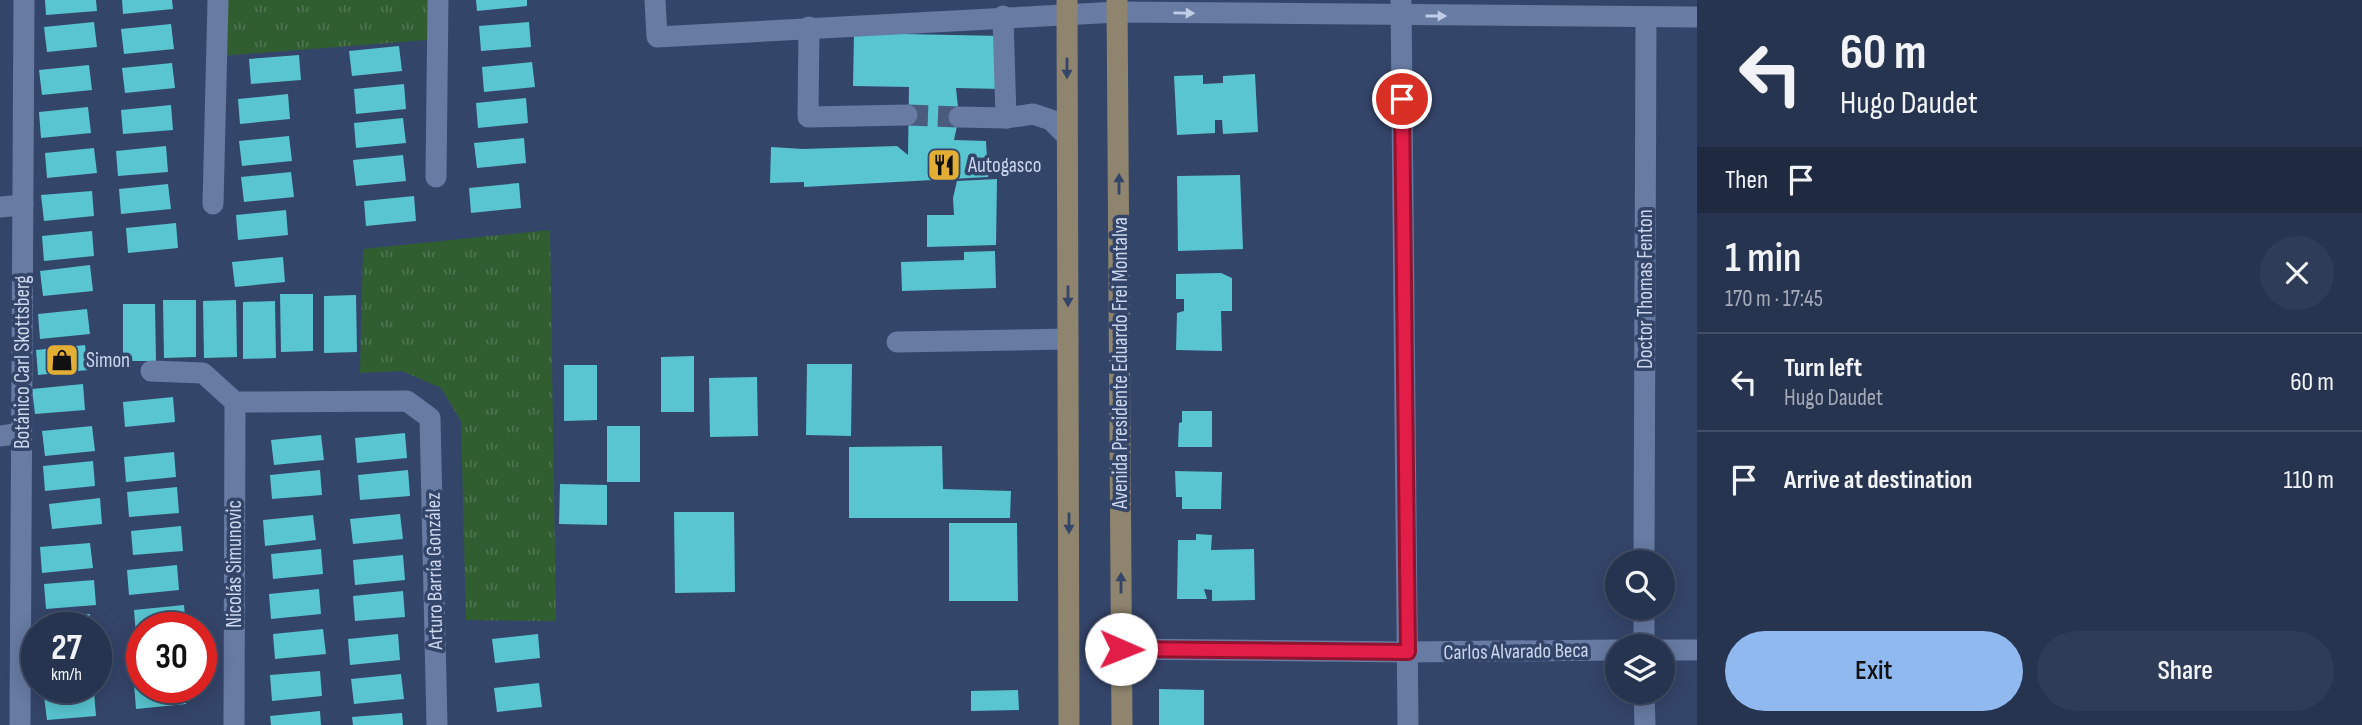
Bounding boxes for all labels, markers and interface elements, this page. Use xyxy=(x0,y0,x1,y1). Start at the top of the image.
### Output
one-way arrow xyxy=(1173,7,1195,19)
one-way arrow xyxy=(1425,10,1447,22)
text: 60 m xyxy=(1840,24,1927,83)
icon: left xyxy=(1725,28,1816,119)
one-way arrow xyxy=(1061,57,1073,79)
pin xyxy=(1372,69,1432,129)
icon: arrive xyxy=(1383,80,1421,118)
text: Hugo Daudet xyxy=(1840,84,1978,123)
restaurant icon: Autogasco xyxy=(925,146,963,184)
place label: Autogasco xyxy=(967,153,1041,178)
icon: arrive xyxy=(1782,161,1820,199)
text: Then xyxy=(1725,165,1768,196)
one-way arrow xyxy=(1113,173,1124,195)
street label: Doctor Thomas Fenton xyxy=(1633,209,1658,369)
street label: Avenida Presidente Eduardo Frei Montalva xyxy=(1108,217,1133,510)
text: 1 min xyxy=(1725,233,1801,284)
button: close xyxy=(2260,236,2334,310)
street label: Botánico Carl Skottsberg xyxy=(10,275,35,449)
one-way arrow xyxy=(1062,285,1074,307)
text: 170 m · 17:45 xyxy=(1725,285,1823,313)
shop icon: Simon xyxy=(43,341,81,379)
place label: Simon xyxy=(86,348,130,373)
text: Turn left xyxy=(1784,353,1862,384)
icon: left xyxy=(1725,363,1763,401)
text: 60 m xyxy=(2290,367,2334,398)
text: Hugo Daudet xyxy=(1784,384,1883,412)
icon: arrive xyxy=(1725,461,1763,499)
text: Arrive at destination xyxy=(1784,465,1972,496)
text: 110 m xyxy=(2283,465,2334,496)
street label: Arturo Barría González xyxy=(421,492,448,651)
street label: Nicolás Simunovic xyxy=(222,500,247,628)
one-way arrow xyxy=(1063,512,1075,534)
map controls xyxy=(1605,550,1675,704)
button: search xyxy=(1605,550,1675,620)
one-way arrow xyxy=(1115,572,1127,594)
speed limit sign: 30 xyxy=(126,612,217,703)
position arrow xyxy=(1084,612,1158,686)
text: 27 xyxy=(51,627,82,670)
button: Exit xyxy=(1725,631,2023,711)
button: Share xyxy=(2037,631,2334,711)
button: layers xyxy=(1605,634,1675,704)
street label: Carlos Alvarado Beca xyxy=(1443,638,1589,665)
text: km/h xyxy=(51,664,82,685)

